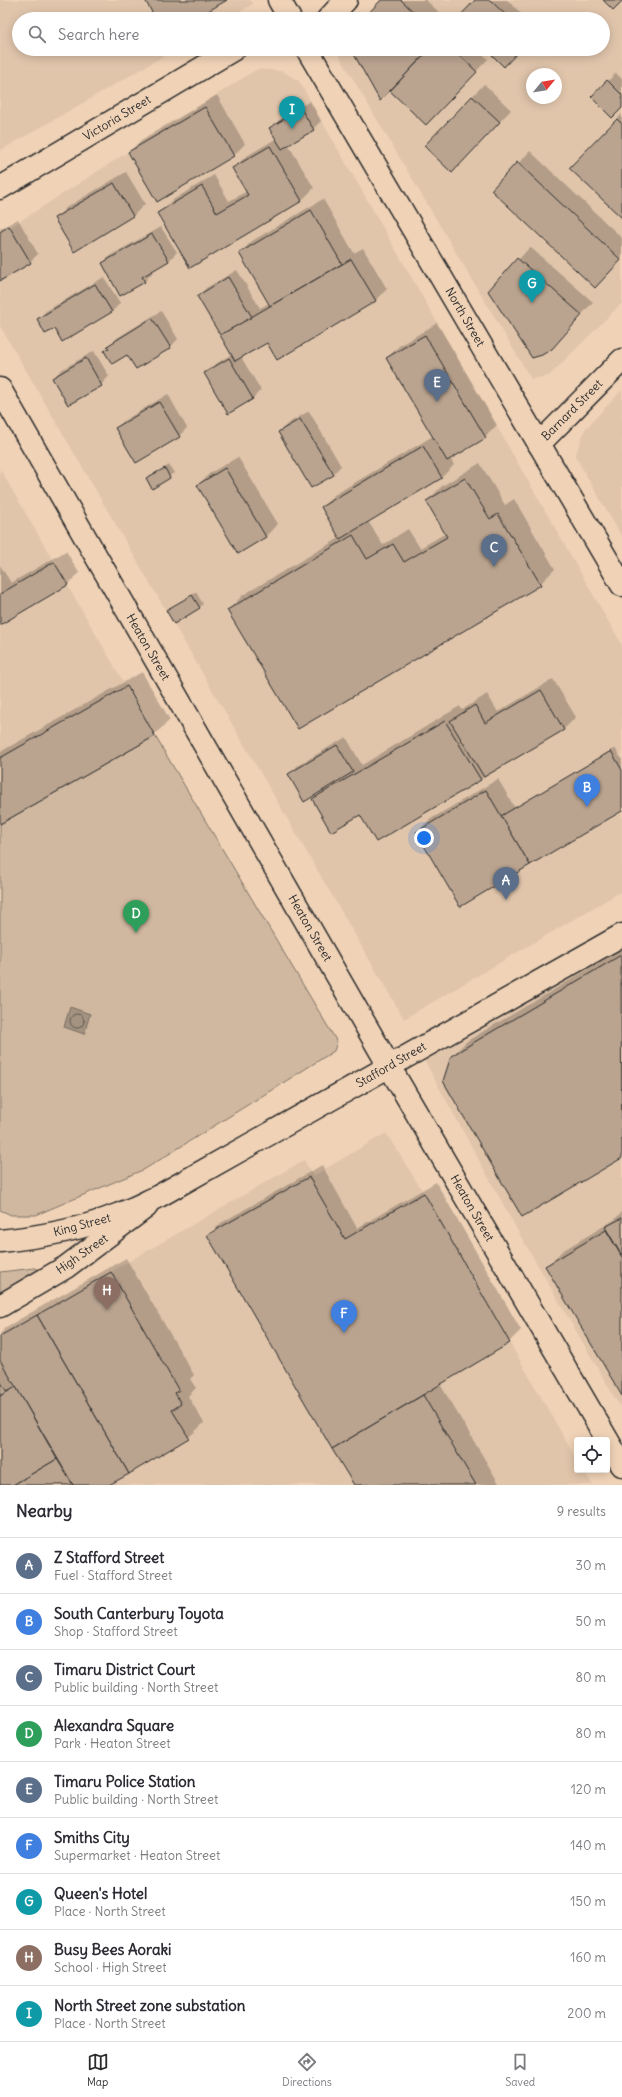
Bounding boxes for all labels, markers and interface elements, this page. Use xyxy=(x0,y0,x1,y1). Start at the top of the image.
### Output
search box xyxy=(12,12,610,56)
icon: search xyxy=(26,23,48,45)
text: Search here xyxy=(58,25,139,44)
north arrow xyxy=(526,68,562,104)
street label: Victoria Street xyxy=(80,91,153,144)
pin: I xyxy=(279,96,305,129)
pin: G xyxy=(519,270,545,303)
street label: North Street xyxy=(443,285,488,349)
pin: E xyxy=(424,369,450,402)
street label: Barnard Street xyxy=(538,376,605,443)
pin: C xyxy=(481,534,507,567)
street label: Heaton Street xyxy=(123,611,174,683)
pin: B xyxy=(574,774,600,807)
your location xyxy=(414,828,434,848)
pin: A xyxy=(493,867,519,900)
street label: Heaton Street xyxy=(285,892,336,964)
pin: D xyxy=(123,900,149,933)
street label: Stafford Street xyxy=(353,1038,429,1091)
street label: Heaton Street xyxy=(447,1172,498,1244)
street label: King Street xyxy=(52,1210,112,1239)
street label: High Street xyxy=(53,1230,111,1277)
pin: H xyxy=(94,1277,120,1310)
pin: F xyxy=(331,1300,357,1333)
map controls xyxy=(574,1437,610,1473)
button: locate xyxy=(574,1437,610,1473)
text: Nearby xyxy=(16,1500,72,1522)
text: 9 results xyxy=(557,1503,606,1520)
text: Z Stafford Street xyxy=(54,1548,164,1567)
text: A xyxy=(25,1557,33,1574)
text: 30 m xyxy=(576,1557,606,1574)
text: Fuel · Stafford Street xyxy=(54,1567,172,1584)
text: South Canterbury Toyota xyxy=(54,1604,224,1623)
text: B xyxy=(25,1613,33,1630)
text: 50 m xyxy=(575,1613,606,1630)
text: Shop · Stafford Street xyxy=(54,1623,178,1640)
text: Timaru District Court xyxy=(54,1660,195,1679)
text: C xyxy=(25,1669,33,1686)
text: 80 m xyxy=(575,1669,606,1686)
text: Public building · North Street xyxy=(54,1679,218,1696)
text: Alexandra Square xyxy=(54,1716,174,1735)
text: D xyxy=(24,1725,34,1742)
text: 80 m xyxy=(575,1725,606,1742)
text: Park · Heaton Street xyxy=(54,1735,171,1752)
text: Timaru Police Station xyxy=(54,1772,195,1791)
text: E xyxy=(25,1781,33,1798)
text: 120 m xyxy=(571,1781,606,1798)
text: Public building · North Street xyxy=(54,1791,218,1808)
text: Smiths City xyxy=(54,1828,130,1847)
text: F xyxy=(25,1837,33,1854)
text: 140 m xyxy=(570,1837,606,1854)
text: Supermarket · Heaton Street xyxy=(54,1847,220,1864)
text: Queen's Hotel xyxy=(54,1884,147,1903)
text: G xyxy=(24,1893,34,1910)
text: 150 m xyxy=(570,1893,606,1910)
text: Place · North Street xyxy=(54,1903,166,1920)
text: Busy Bees Aoraki xyxy=(54,1940,171,1959)
text: H xyxy=(24,1949,34,1966)
text: 160 m xyxy=(570,1949,606,1966)
text: School · High Street xyxy=(54,1959,167,1976)
text: North Street zone substation xyxy=(54,1996,245,2015)
text: I xyxy=(26,2005,32,2022)
text: 200 m xyxy=(567,2005,606,2022)
text: Place · North Street xyxy=(54,2015,166,2032)
tab: Map xyxy=(87,2051,109,2089)
tab: Directions xyxy=(282,2051,332,2089)
tab: Saved xyxy=(505,2051,535,2089)

